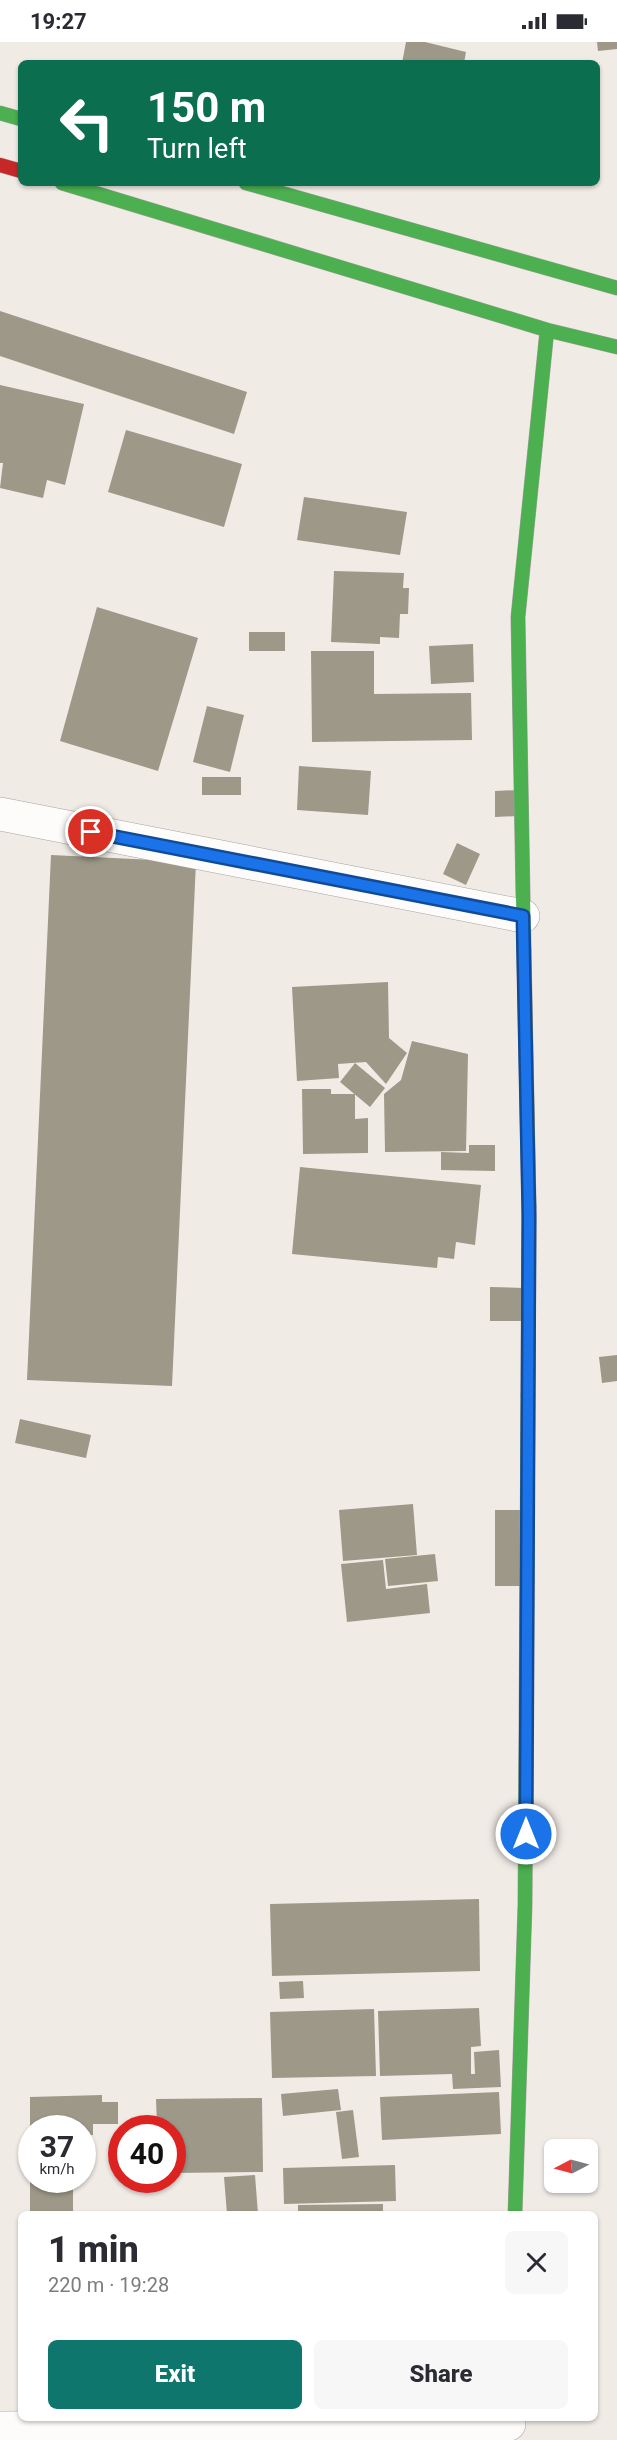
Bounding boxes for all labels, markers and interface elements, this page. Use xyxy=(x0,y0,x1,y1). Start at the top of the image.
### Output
text: 19:27 xyxy=(30,9,87,34)
text: 150 m xyxy=(147,83,266,132)
icon: left xyxy=(48,84,126,162)
text: Turn left xyxy=(147,133,247,165)
pin xyxy=(65,806,116,857)
icon: arrive xyxy=(74,815,107,848)
position arrow xyxy=(494,1802,558,1866)
speed limit sign: 40 xyxy=(108,2115,186,2193)
text: 37 xyxy=(40,2129,74,2164)
north arrow xyxy=(544,2139,598,2193)
map controls xyxy=(544,2139,598,2193)
text: km/h xyxy=(39,2160,75,2178)
text: 1 min xyxy=(48,2229,139,2271)
button: close xyxy=(505,2231,568,2294)
text: 220 m · 19:28 xyxy=(48,2273,169,2297)
button: Exit xyxy=(48,2340,302,2409)
button: Share xyxy=(314,2340,568,2409)

